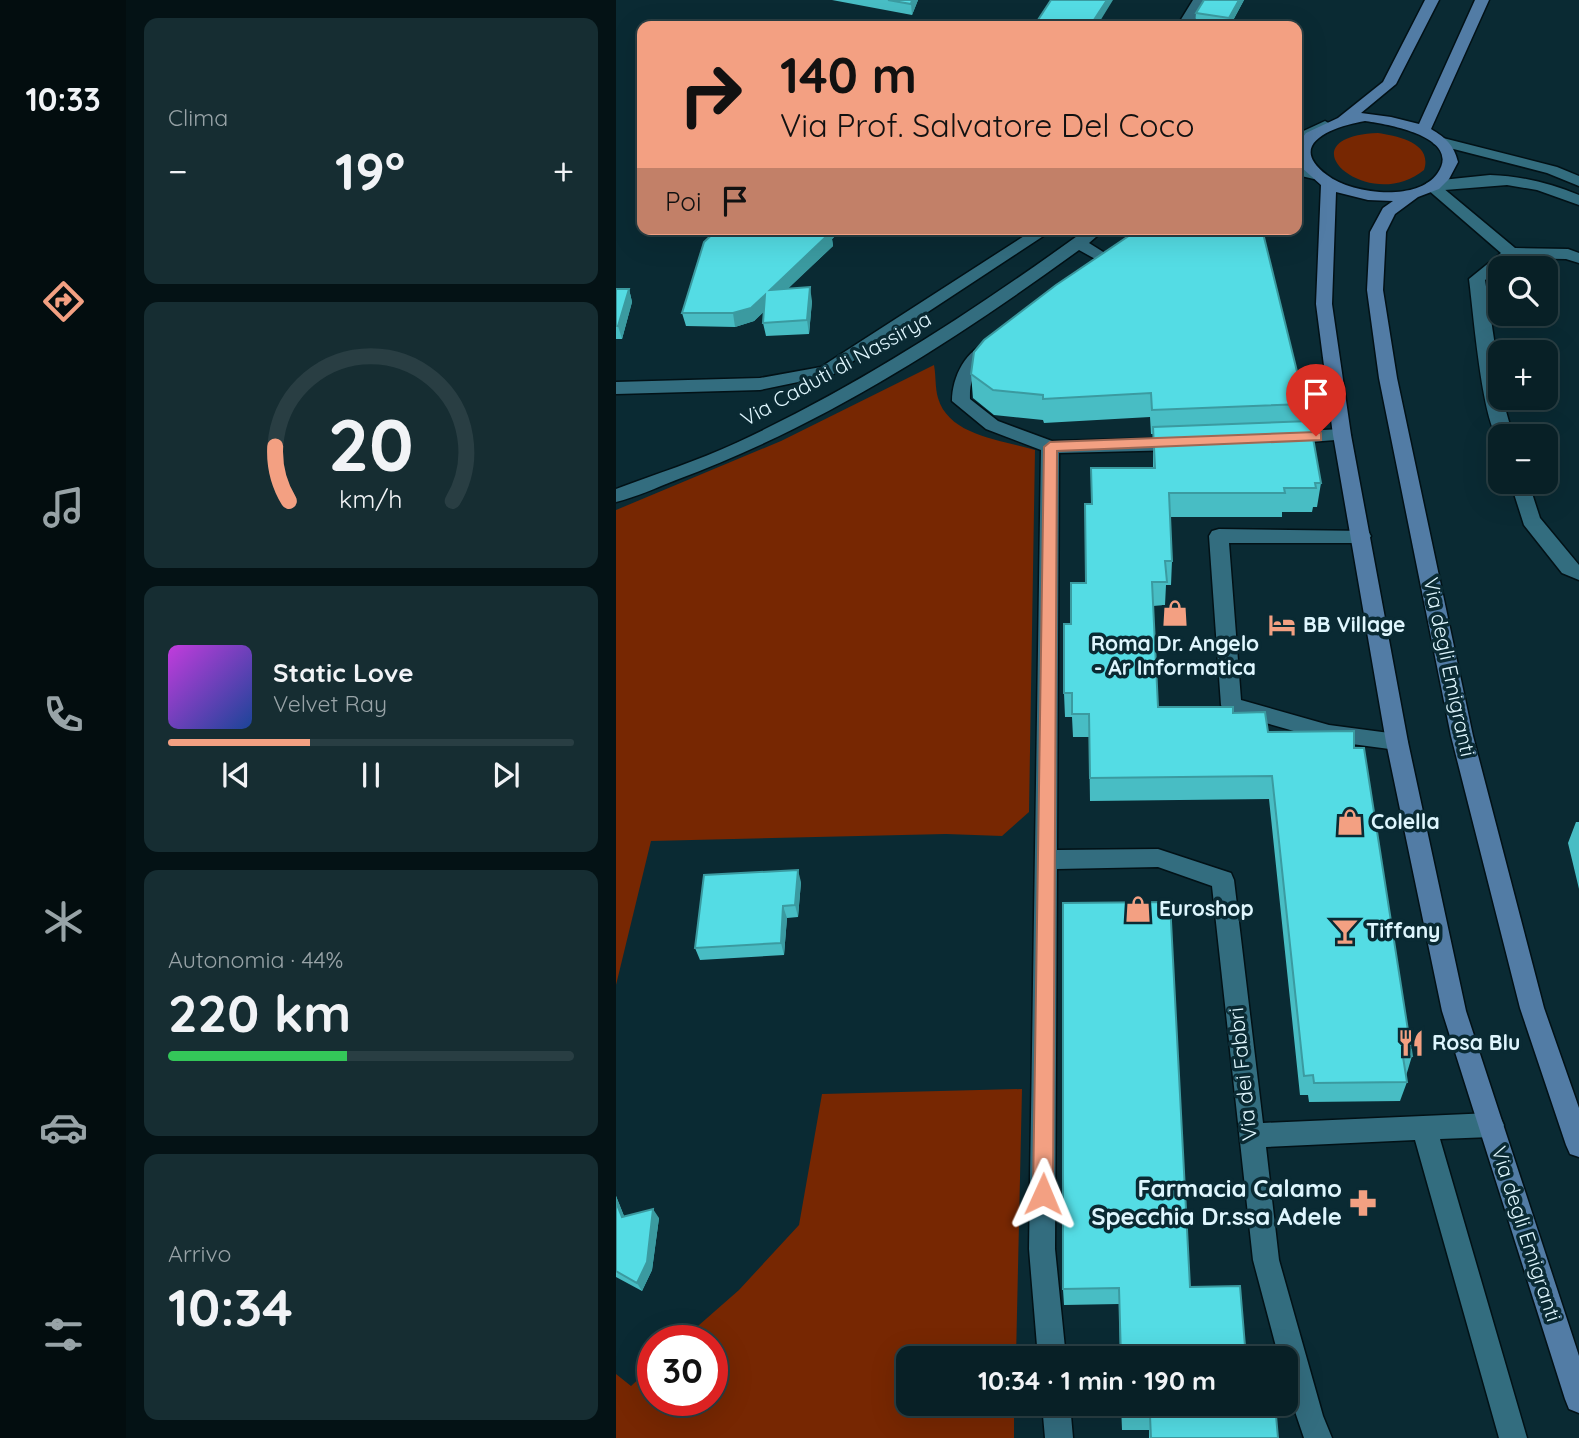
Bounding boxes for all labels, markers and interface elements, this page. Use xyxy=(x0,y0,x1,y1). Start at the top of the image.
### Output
text: 140 m xyxy=(780,44,917,105)
icon: right xyxy=(665,49,756,140)
text: 10:33 xyxy=(25,79,101,119)
text: Clima xyxy=(168,103,228,132)
text: Via Prof. Salvatore Del Coco xyxy=(780,105,1195,145)
text: 19° xyxy=(335,138,405,203)
text: − xyxy=(168,147,188,195)
text: + xyxy=(553,147,574,195)
icon: arrive xyxy=(716,182,754,220)
text: Poi xyxy=(665,185,702,218)
map controls xyxy=(1488,256,1558,494)
button: search xyxy=(1488,256,1558,326)
icon: directions xyxy=(39,277,88,326)
street label: Via Caduti di Nassirya xyxy=(736,305,935,431)
button: + xyxy=(1488,340,1558,410)
pin xyxy=(1286,364,1346,436)
icon: arrive xyxy=(1297,375,1335,413)
text: 20 xyxy=(328,398,414,489)
button: − xyxy=(1488,424,1558,494)
icon: music xyxy=(39,483,88,532)
text: km/h xyxy=(339,483,403,514)
street label: Via degli Emigranti xyxy=(1418,575,1482,759)
shop icon: Roma Dr. Angelo - Ar Informatica xyxy=(1160,598,1190,628)
hotel icon: BB Village xyxy=(1267,610,1297,640)
place label: BB Village xyxy=(1303,611,1405,637)
place label: Roma Dr. Angelo - Ar Informatica xyxy=(1091,630,1259,680)
text: Static Love xyxy=(273,656,414,689)
text: Velvet Ray xyxy=(273,689,387,718)
icon: phone xyxy=(39,690,88,739)
icon: previous xyxy=(217,756,255,794)
icon: pause xyxy=(352,756,390,794)
icon: next xyxy=(487,756,525,794)
shop icon: Colella xyxy=(1335,807,1365,837)
place label: Colella xyxy=(1371,808,1440,834)
shop icon: Euroshop xyxy=(1123,894,1153,924)
place label: Euroshop xyxy=(1159,895,1254,921)
icon: climate xyxy=(39,897,88,946)
bar icon: Tiffany xyxy=(1330,916,1360,946)
place label: Tiffany xyxy=(1366,917,1440,943)
text: Autonomia · 44% xyxy=(168,945,343,974)
text: 220 km xyxy=(168,980,351,1045)
street label: Via dei Fabbri xyxy=(1222,1006,1262,1142)
restaurant icon: Rosa Blu xyxy=(1396,1028,1426,1058)
place label: Rosa Blu xyxy=(1432,1029,1520,1055)
icon: car xyxy=(39,1103,88,1152)
street label: Via degli Emigranti xyxy=(1486,1143,1568,1325)
position arrow xyxy=(1006,1157,1080,1231)
place label: Farmacia Calamo Specchia Dr.ssa Adele xyxy=(1091,1173,1342,1231)
pharmacy icon: Farmacia Calamo Specchia Dr.ssa Adele xyxy=(1348,1188,1378,1218)
text: Arrivo xyxy=(168,1239,231,1268)
text: 10:34 xyxy=(168,1274,293,1339)
icon: filters xyxy=(39,1310,88,1359)
speed limit sign: 30 xyxy=(637,1325,728,1416)
text: 10:34 · 1 min · 190 m xyxy=(978,1364,1216,1397)

